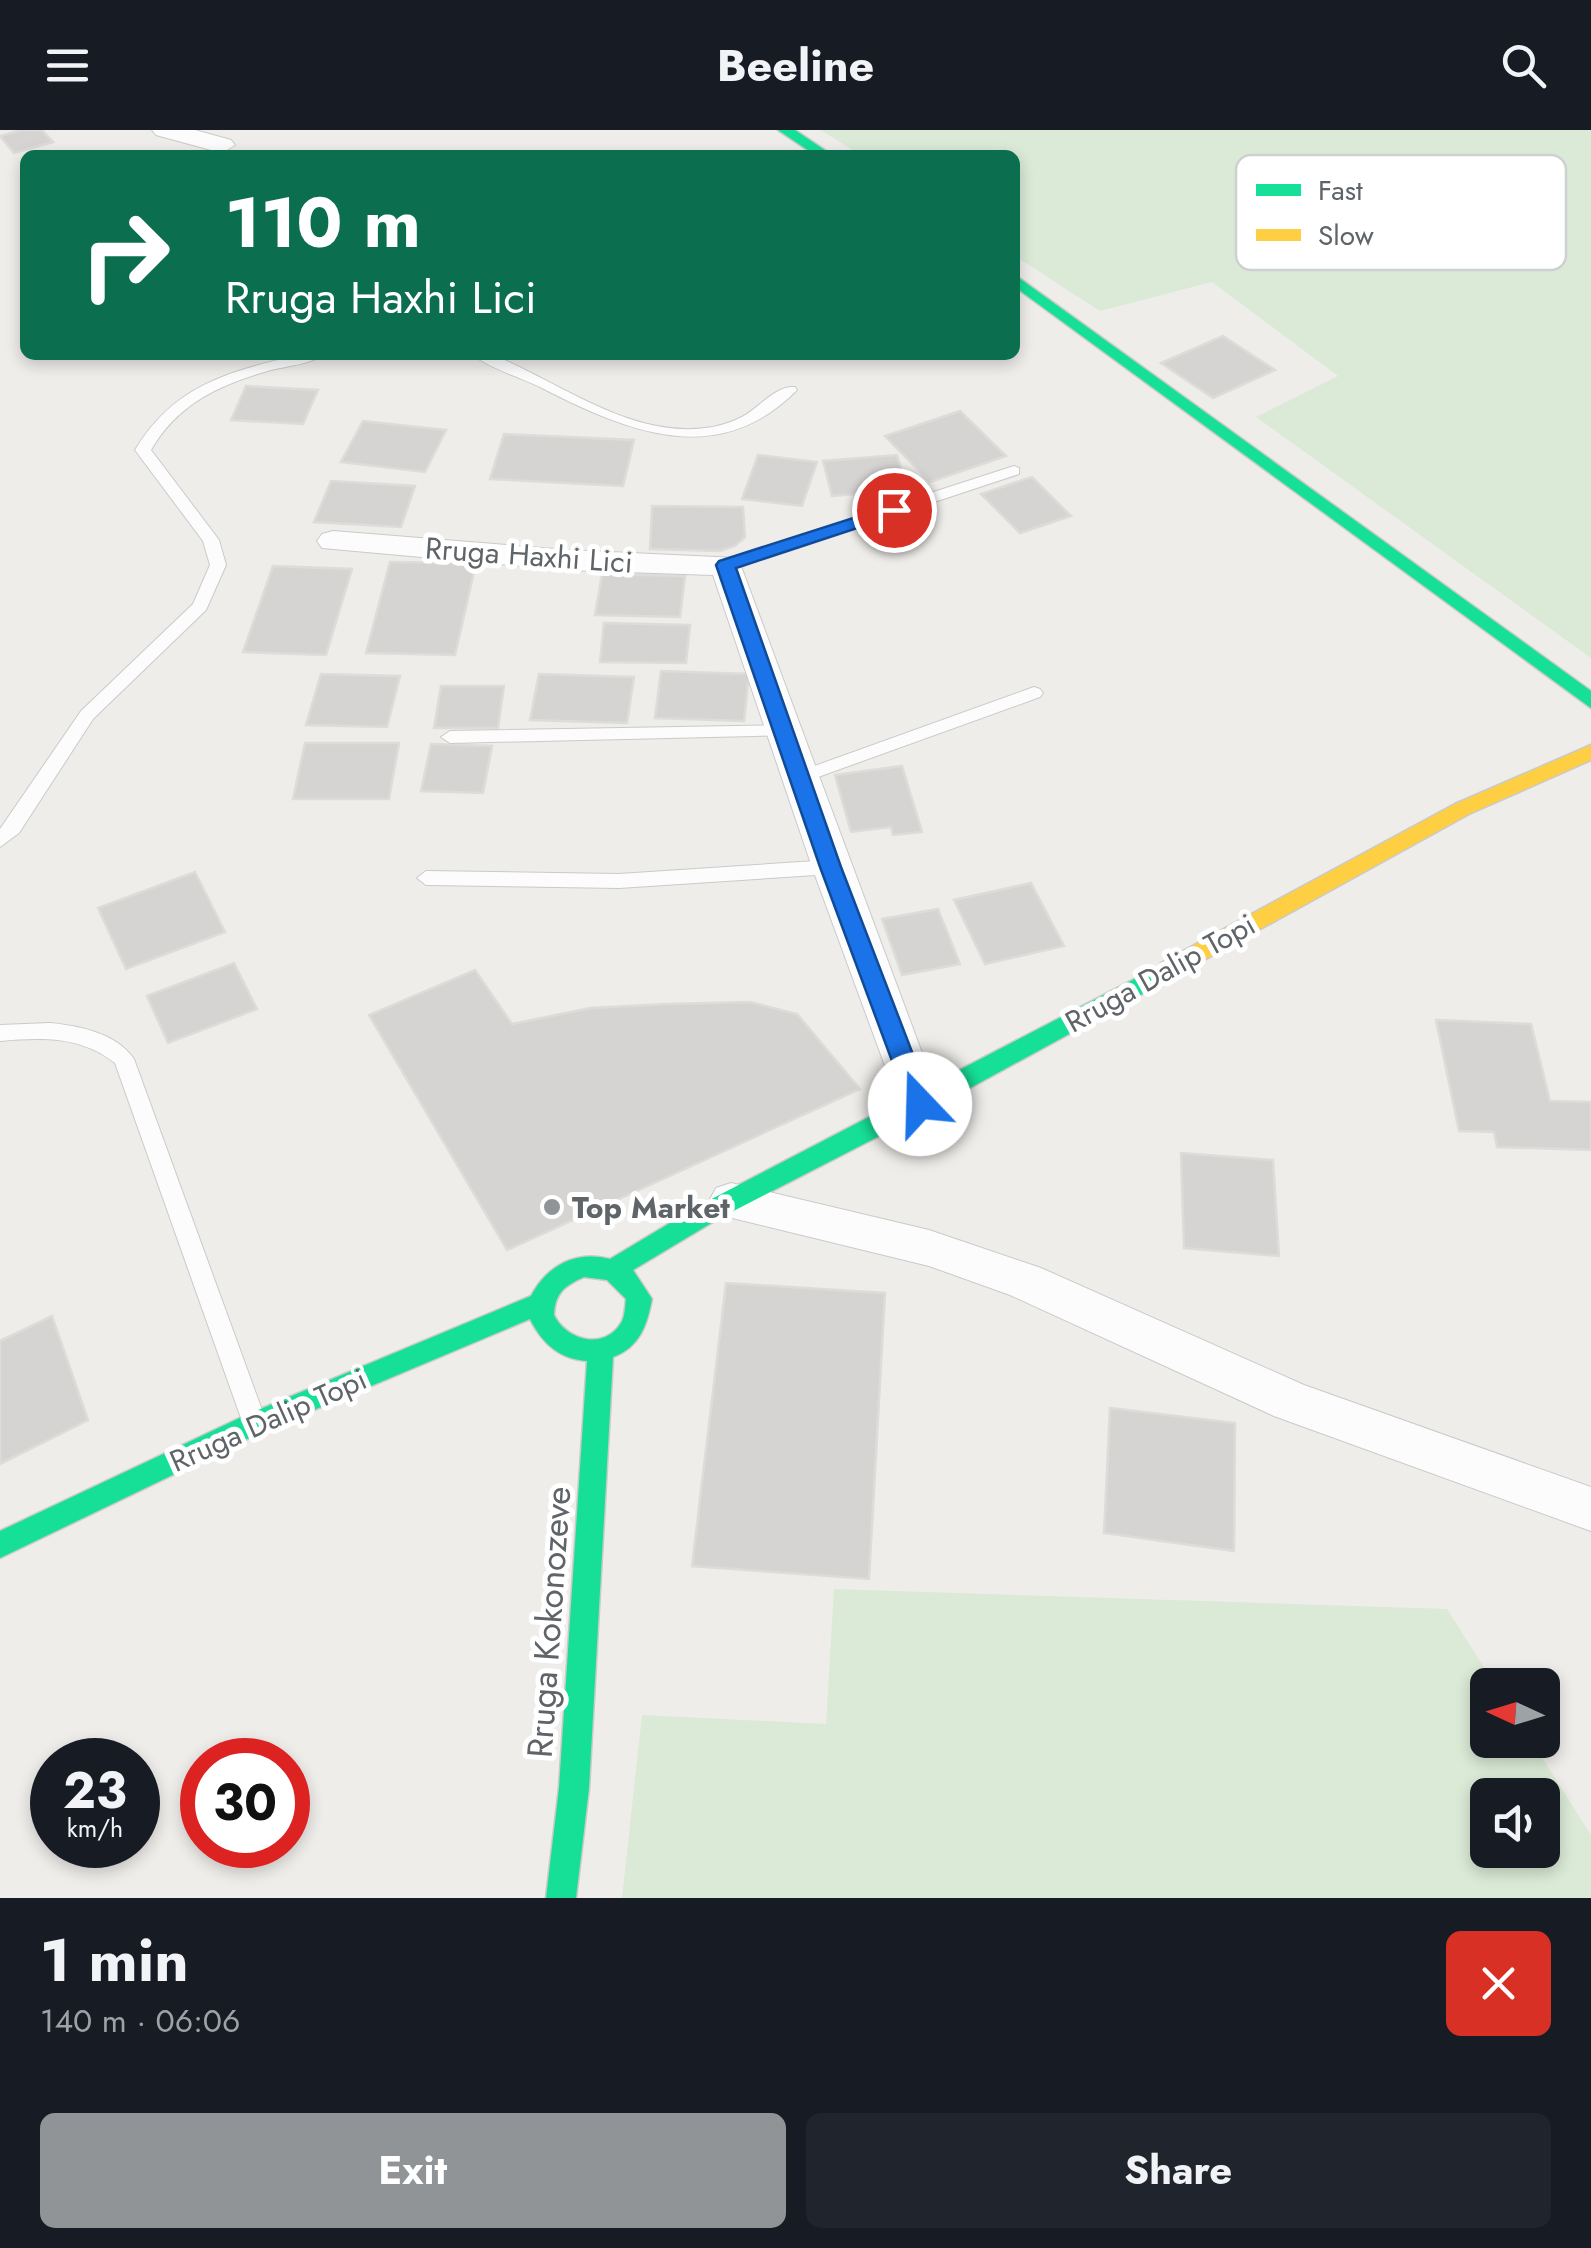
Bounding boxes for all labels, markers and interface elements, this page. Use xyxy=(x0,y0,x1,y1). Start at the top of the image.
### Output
text: Beeline xyxy=(717,33,874,98)
icon: menu xyxy=(40,38,95,93)
icon: search xyxy=(1496,38,1551,93)
legend xyxy=(1236,155,1566,270)
text: Fast xyxy=(1318,170,1363,211)
text: 110 m xyxy=(225,172,421,273)
icon: right xyxy=(60,190,190,320)
text: Slow xyxy=(1318,215,1374,256)
text: Rruga Haxhi Lici xyxy=(225,265,537,330)
pin xyxy=(852,468,937,553)
icon: arrive xyxy=(867,483,922,538)
street label: Rruga Haxhi Lici xyxy=(424,526,634,584)
street label: Rruga Dalip Topi xyxy=(1057,903,1263,1043)
position arrow xyxy=(868,1052,972,1156)
place label: Top Market xyxy=(572,1186,730,1229)
marker: Top Market xyxy=(541,1196,563,1218)
street label: Rruga Dalip Topi xyxy=(163,1357,373,1483)
street label: Rruga Kokonozeve xyxy=(515,1485,583,1759)
north arrow xyxy=(1470,1668,1560,1758)
map controls xyxy=(1470,1668,1560,1868)
speed limit sign: 30 xyxy=(180,1738,310,1868)
text: 23 xyxy=(63,1754,127,1827)
button: sound xyxy=(1470,1778,1560,1868)
text: km/h xyxy=(67,1810,123,1846)
text: 1 min xyxy=(40,1917,189,2004)
button: close xyxy=(1446,1931,1551,2036)
text: 140 m · 06:06 xyxy=(40,1998,240,2044)
button: Exit xyxy=(40,2113,786,2228)
button: Share xyxy=(806,2113,1551,2228)

